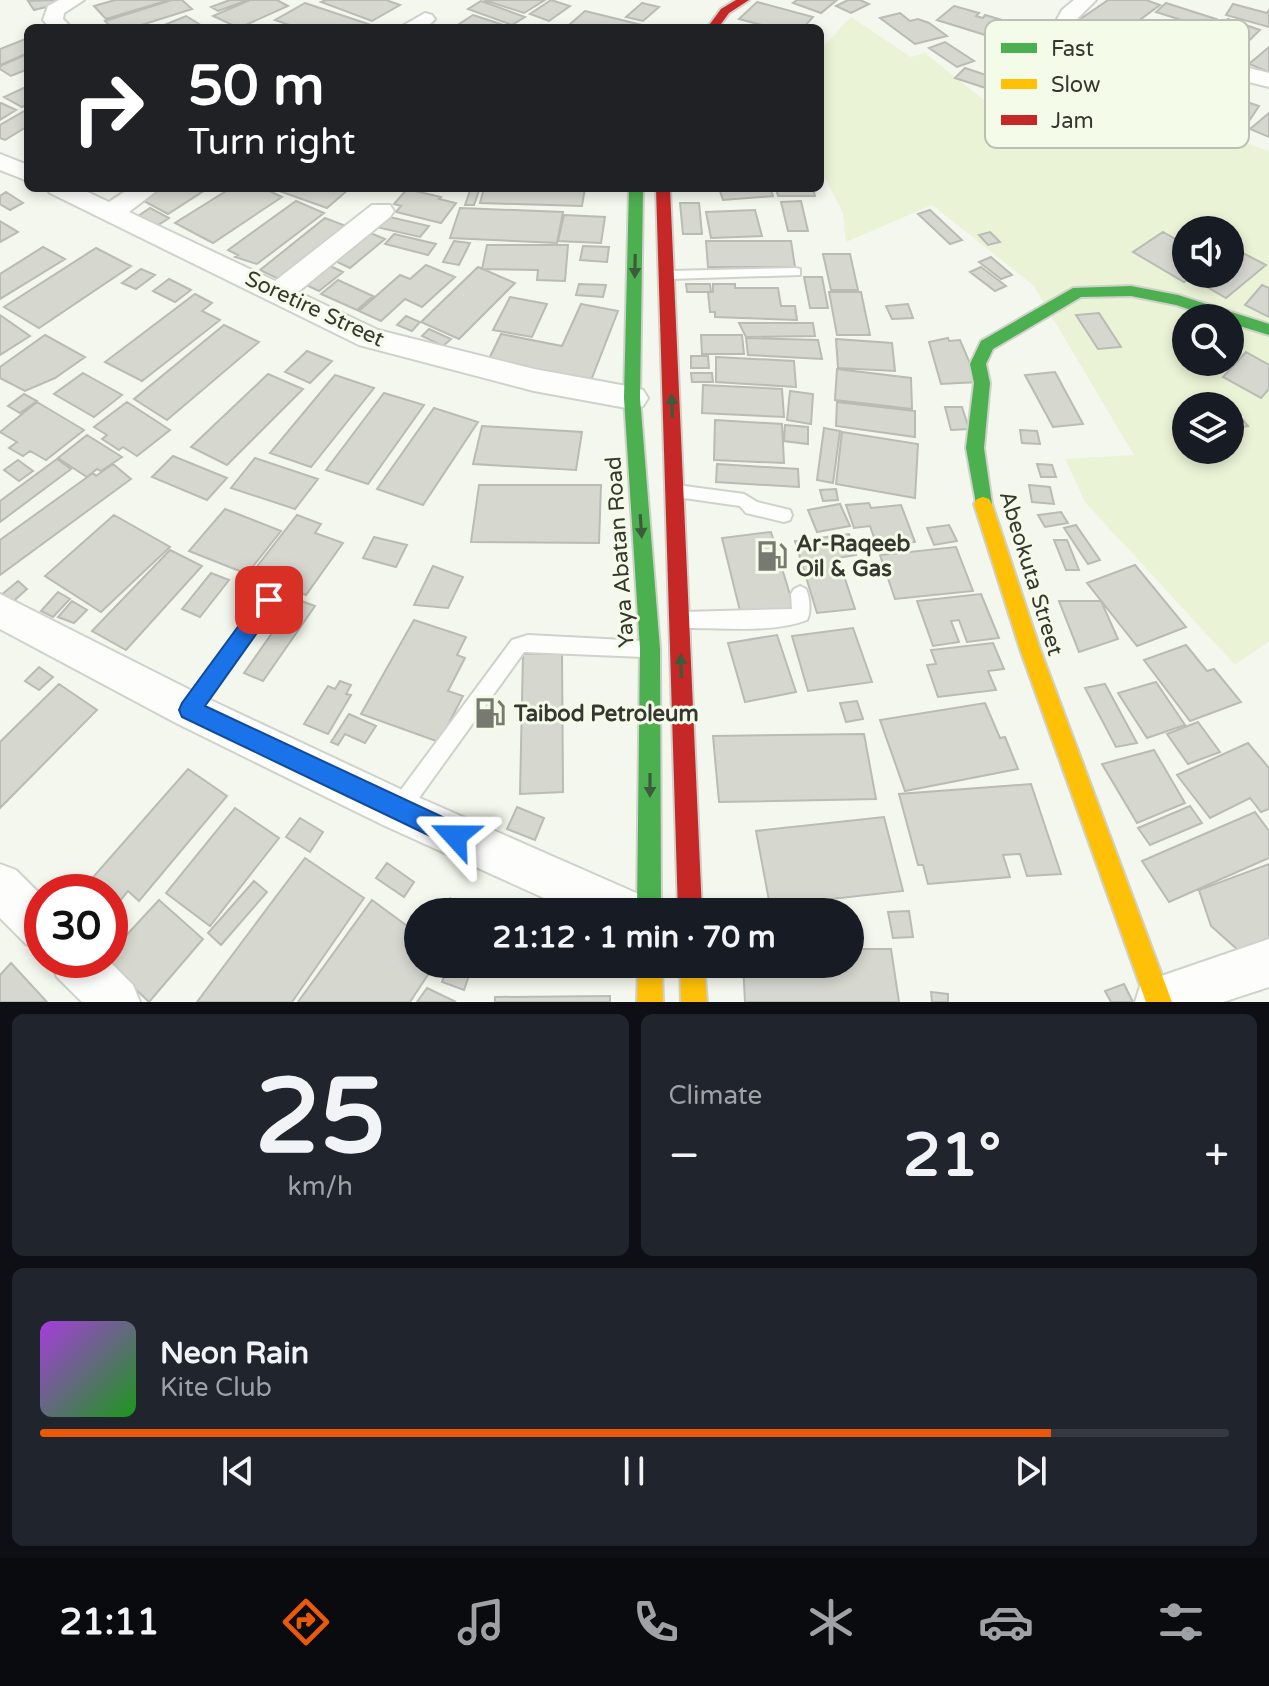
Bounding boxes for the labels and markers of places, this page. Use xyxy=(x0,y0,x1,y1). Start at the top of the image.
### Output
place label: Ar-Raqeeb Oil & Gas xyxy=(796,531,910,582)
fuel station icon: Ar-Raqeeb Oil & Gas xyxy=(755,539,789,573)
pin xyxy=(235,566,303,634)
fuel station icon: Taibod Petroleum xyxy=(473,696,507,730)
place label: Taibod Petroleum xyxy=(513,701,699,727)

